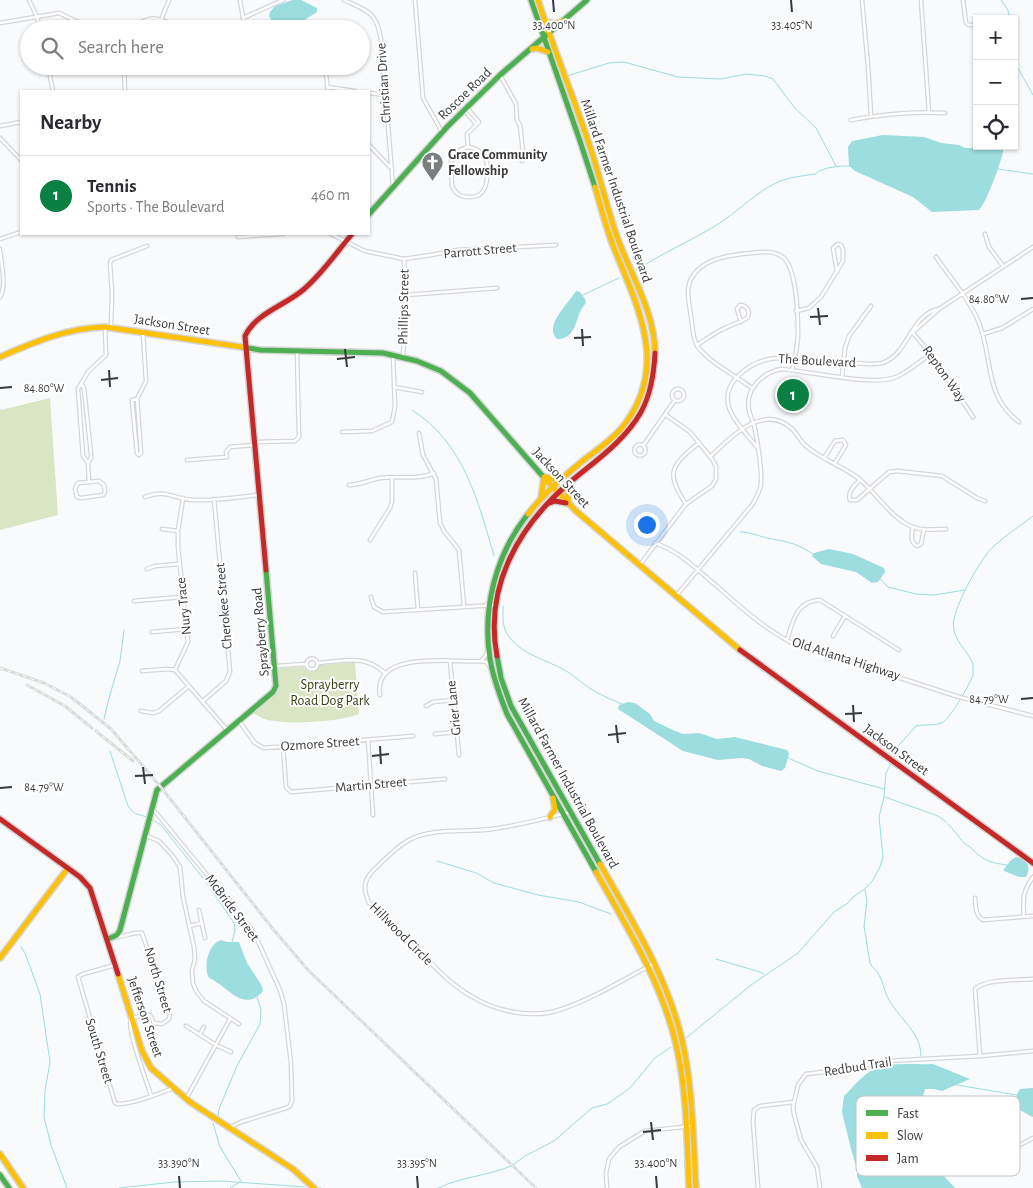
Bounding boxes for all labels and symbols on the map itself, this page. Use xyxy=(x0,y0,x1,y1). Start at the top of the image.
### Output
text: 33.400°N xyxy=(533,19,575,31)
text: 33.405°N xyxy=(771,19,813,31)
street label: Christian Drive xyxy=(374,42,394,124)
street label: Roscoe Road xyxy=(436,65,494,123)
street label: Millard Farmer Industrial Boulevard xyxy=(578,98,654,284)
place label: Grace Community Fellowship xyxy=(448,148,548,178)
church icon: Grace Community Fellowship xyxy=(420,151,444,182)
street label: Parrott Street xyxy=(443,241,518,261)
street label: Phillips Street xyxy=(396,268,412,345)
text: 84.80°W xyxy=(969,293,1010,305)
street label: Jackson Street xyxy=(133,312,211,338)
street label: Repton Way xyxy=(920,343,968,405)
street label: The Boulevard xyxy=(778,352,856,370)
pin: 1 xyxy=(777,376,809,414)
text: 84.80°W xyxy=(24,382,65,394)
street label: Jackson Street xyxy=(530,445,593,511)
your location xyxy=(634,512,660,538)
street label: Cherokee Street xyxy=(213,562,235,650)
street label: Nury Trace xyxy=(174,576,194,636)
street label: Sprayberry Road xyxy=(250,587,272,677)
street label: Old Atlanta Highway xyxy=(790,635,902,683)
park label: Sprayberry Road Dog Park xyxy=(290,678,370,708)
street label: Grier Lane xyxy=(444,680,464,736)
text: 84.79°W xyxy=(969,693,1009,705)
street label: Millard Farmer Industrial Boulevard xyxy=(515,695,621,871)
street label: Jackson Street xyxy=(861,722,932,779)
street label: Ozmore Street xyxy=(280,734,360,754)
street label: Martin Street xyxy=(334,775,408,795)
text: 84.79°W xyxy=(24,781,64,793)
street label: McBride Street xyxy=(202,872,262,945)
street label: Hillwood Circle xyxy=(367,900,435,968)
street label: North Street xyxy=(141,946,175,1015)
street label: Jefferson Street xyxy=(125,975,165,1060)
street label: South Street xyxy=(82,1017,116,1086)
street label: Redbud Trail xyxy=(823,1055,893,1079)
legend xyxy=(856,1096,1020,1176)
text: Fast xyxy=(897,1107,919,1121)
text: Slow xyxy=(897,1129,924,1143)
text: Jam xyxy=(897,1152,919,1166)
text: 33.390°N xyxy=(158,1157,200,1169)
text: 33.395°N xyxy=(397,1157,437,1169)
text: 33.400°N xyxy=(635,1157,677,1169)

